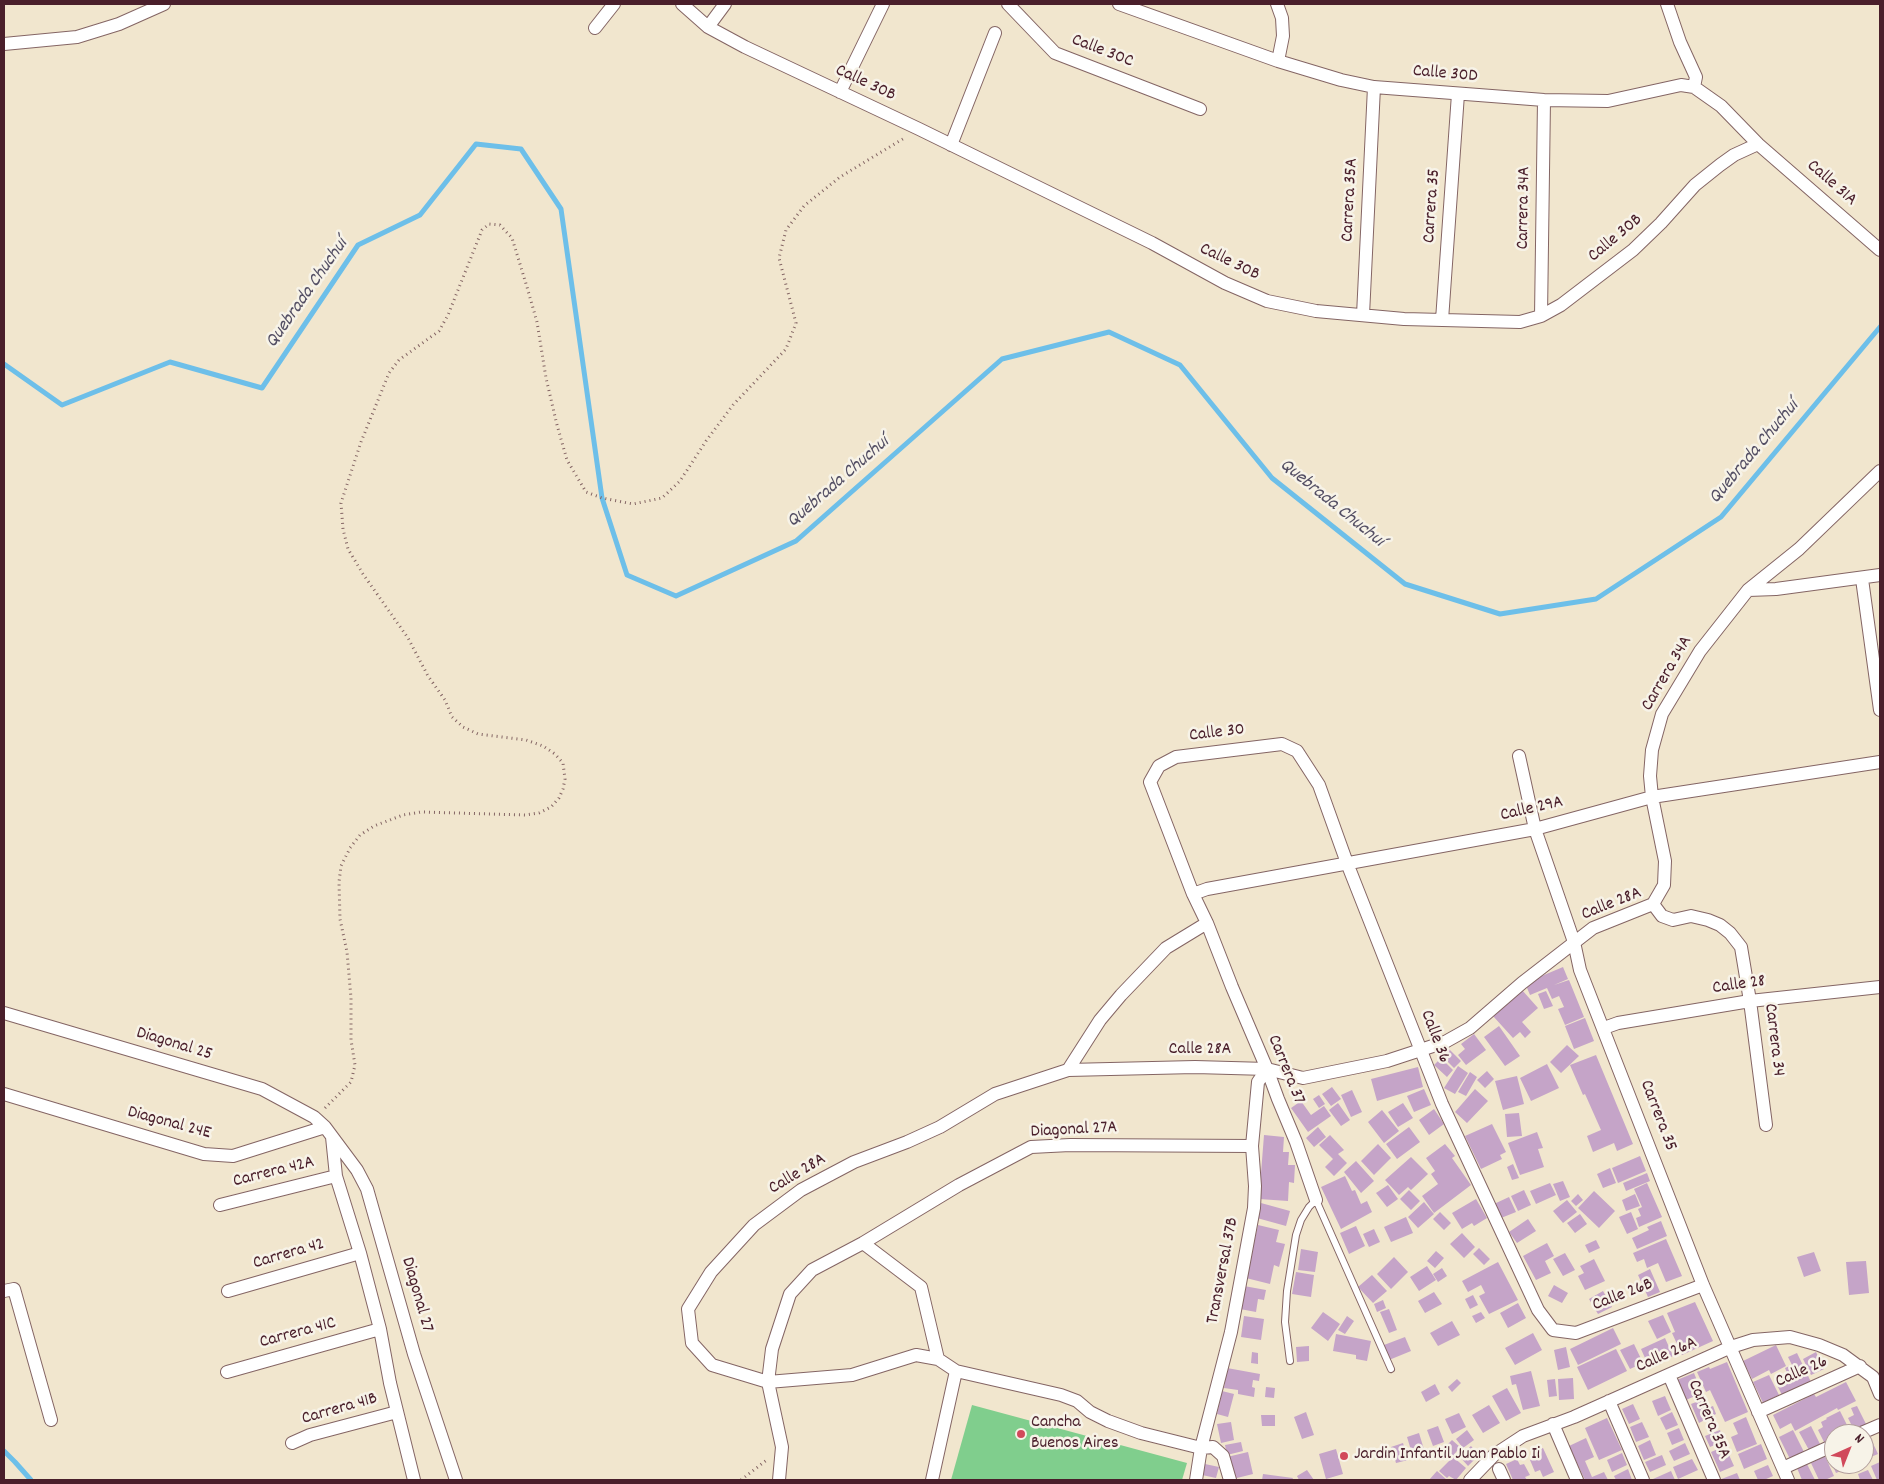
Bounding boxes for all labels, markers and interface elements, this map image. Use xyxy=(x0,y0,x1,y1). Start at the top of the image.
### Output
street label: Calle 30C xyxy=(1068,30,1136,74)
street label: Calle 30B xyxy=(831,61,899,107)
street label: Calle 30D xyxy=(1412,61,1478,89)
street label: Calle 31A xyxy=(1801,156,1861,212)
street label: Carrera 35A xyxy=(1338,157,1364,243)
street label: Carrera 34A xyxy=(1513,166,1537,250)
street label: Carrera 35 xyxy=(1420,168,1446,244)
street label: Calle 30B xyxy=(1584,210,1648,268)
water label: Quebrada Chuchuí xyxy=(262,235,354,353)
street label: Calle 30B xyxy=(1195,239,1263,287)
water label: Quebrada Chuchuí xyxy=(1705,397,1805,509)
water label: Quebrada Chuchuí xyxy=(783,432,895,534)
water label: Quebrada Chuchuí xyxy=(1274,455,1388,553)
street label: Carrera 34A xyxy=(1638,633,1698,715)
street label: Calle 30 xyxy=(1188,720,1246,748)
street label: Calle 29A xyxy=(1498,792,1566,828)
street label: Calle 28A xyxy=(1579,883,1645,927)
street label: Calle 28 xyxy=(1711,972,1767,1000)
street label: Carrera 34 xyxy=(1758,1002,1788,1078)
street label: Calle 36 xyxy=(1414,1008,1454,1066)
street label: Diagonal 25 xyxy=(133,1023,215,1067)
street label: Carrera 37 xyxy=(1261,1032,1309,1108)
street label: Calle 28A xyxy=(1169,1040,1231,1062)
street label: Carrera 35 xyxy=(1634,1078,1680,1154)
street label: Diagonal 24E xyxy=(125,1102,213,1146)
street label: Diagonal 27A xyxy=(1030,1118,1118,1144)
street label: Calle 28A xyxy=(765,1150,831,1200)
street label: Carrera 42A xyxy=(231,1152,317,1194)
street label: Transversal 37B xyxy=(1203,1216,1245,1326)
street label: Carrera 42 xyxy=(251,1235,327,1275)
street label: Diagonal 27 xyxy=(395,1255,437,1335)
street label: Calle 26B xyxy=(1590,1275,1656,1317)
street label: Carrera 41C xyxy=(257,1313,339,1355)
street label: Calle 26A xyxy=(1633,1333,1701,1379)
street label: Calle 26 xyxy=(1773,1352,1831,1394)
street label: Carrera 35A xyxy=(1682,1377,1734,1463)
street label: Carrera 41B xyxy=(300,1389,380,1431)
place label: Cancha Buenos Aires xyxy=(1031,1413,1119,1456)
north arrow xyxy=(1824,1424,1874,1474)
marker: Cancha Buenos Aires xyxy=(1015,1428,1027,1440)
text: N xyxy=(1849,1429,1868,1449)
place label: Jardin Infantil Juan Pablo Ii xyxy=(1354,1445,1540,1467)
marker: Jardin Infantil Juan Pablo Ii xyxy=(1338,1450,1350,1462)

